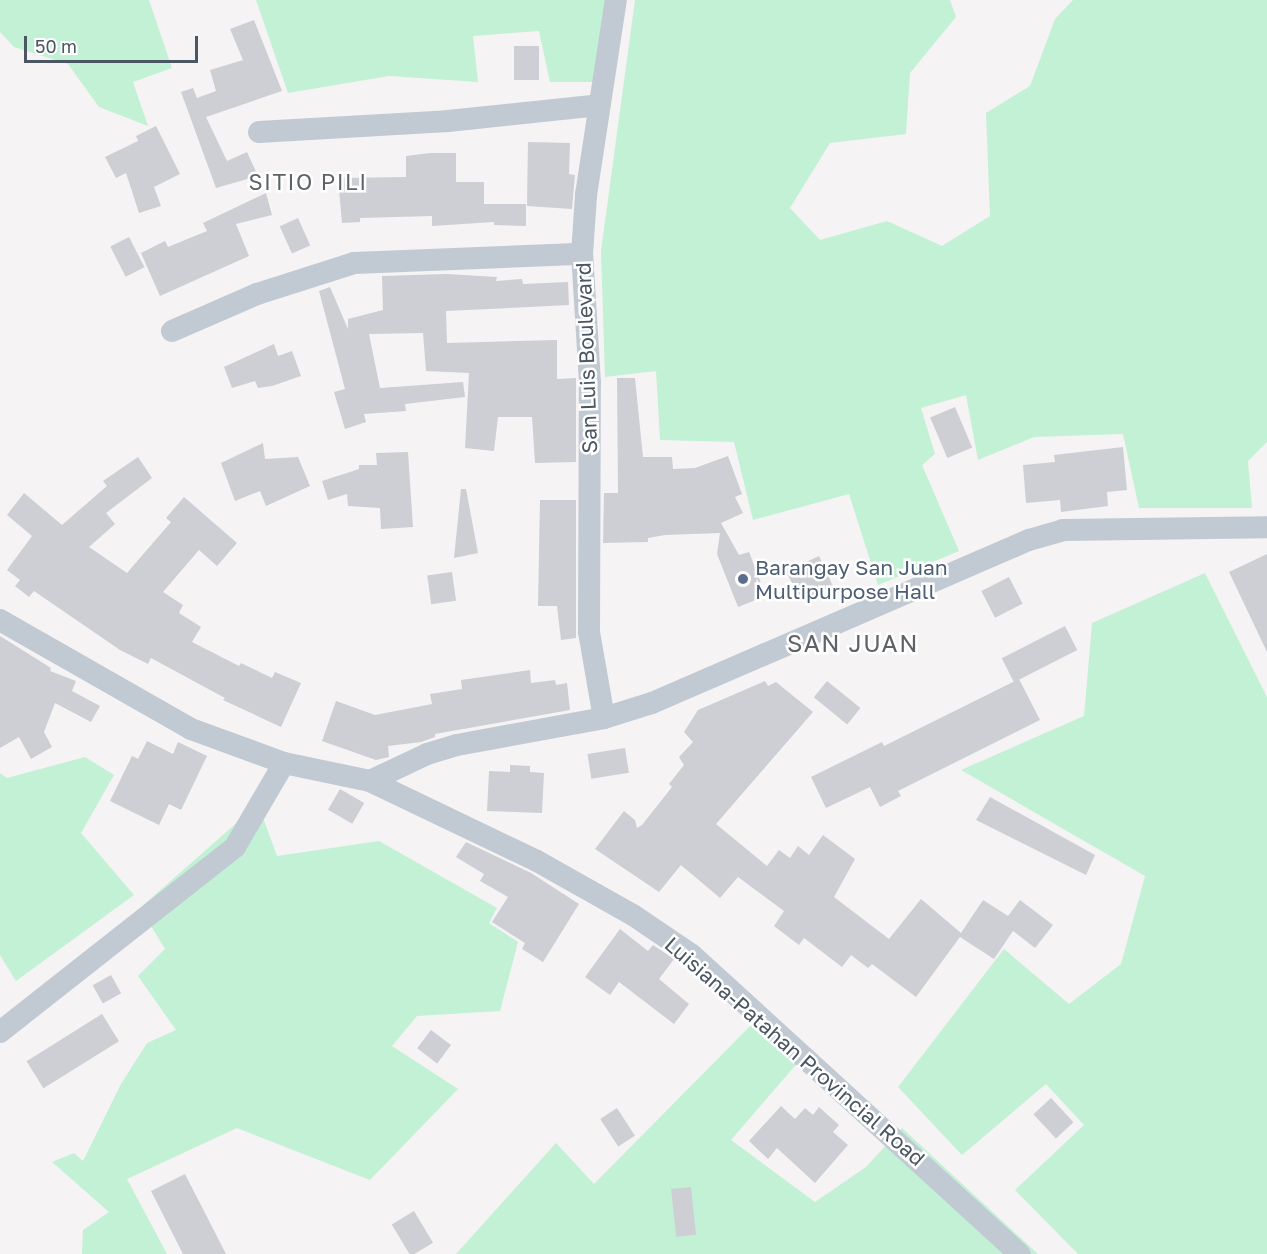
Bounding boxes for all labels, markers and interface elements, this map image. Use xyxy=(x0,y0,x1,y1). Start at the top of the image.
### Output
scale bar xyxy=(27,24,201,62)
text: 50 m xyxy=(35,35,77,57)
district label: SITIO PILI xyxy=(248,169,368,195)
street label: San Luis Boulevard xyxy=(570,262,602,454)
place label: Barangay San Juan Multipurpose Hall xyxy=(755,554,948,604)
marker: Barangay San Juan Multipurpose Hall xyxy=(736,572,750,586)
district label: SAN JUAN xyxy=(787,629,919,657)
street label: Luisiana-Patahan Provincial Road xyxy=(660,931,930,1171)

